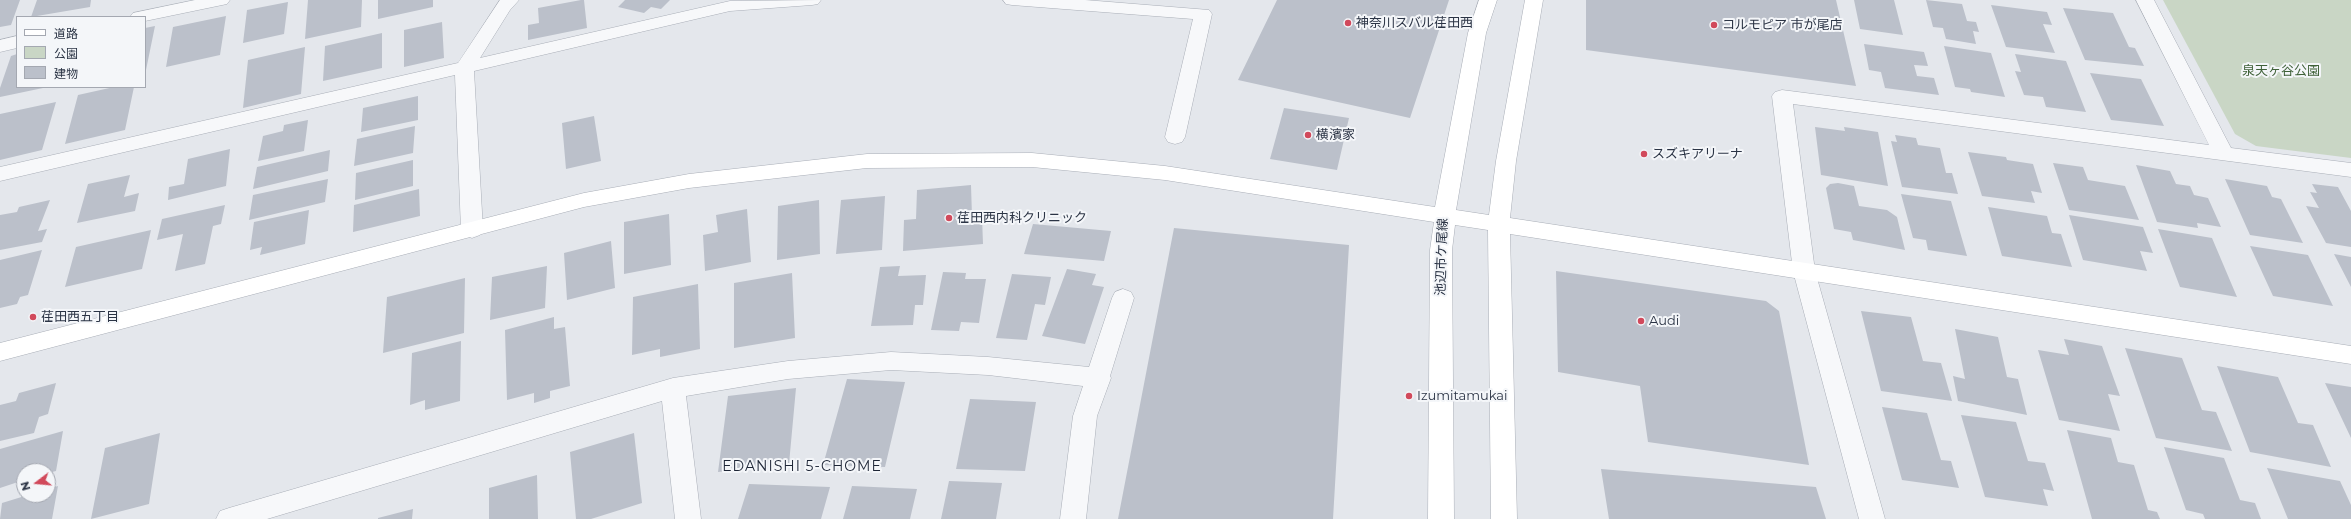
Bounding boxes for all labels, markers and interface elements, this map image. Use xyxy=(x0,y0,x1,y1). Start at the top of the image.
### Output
place label: 神奈川スバル荏田西 xyxy=(1356,15,1473,31)
legend xyxy=(16,16,146,88)
place label: コルモピア 市が尾店 xyxy=(1722,17,1842,33)
marker: 神奈川スバル荏田西 xyxy=(1343,18,1353,28)
marker: コルモピア 市が尾店 xyxy=(1709,20,1719,30)
text: 道路 xyxy=(54,26,78,41)
text: 公園 xyxy=(54,46,78,61)
park label: 泉天ヶ谷公園 xyxy=(2242,63,2320,79)
text: 建物 xyxy=(54,66,78,81)
place label: 横濱家 xyxy=(1316,127,1355,143)
marker: 横濱家 xyxy=(1303,130,1313,140)
place label: スズキアリーナ xyxy=(1652,146,1743,162)
marker: スズキアリーナ xyxy=(1639,149,1649,159)
place label: 荏田西内科クリニック xyxy=(957,210,1087,226)
marker: 荏田西内科クリニック xyxy=(944,213,954,223)
street label: 池辺市ケ尾線 xyxy=(1433,218,1451,296)
place label: 荏田西五丁目 xyxy=(41,309,119,325)
marker: 荏田西五丁目 xyxy=(28,312,38,322)
place label: Audi xyxy=(1649,313,1679,329)
marker: Audi xyxy=(1636,316,1646,326)
place label: Izumitamukai xyxy=(1417,388,1508,404)
marker: Izumitamukai xyxy=(1404,391,1414,401)
district label: EDANISHI 5-CHOME xyxy=(722,459,882,475)
north arrow xyxy=(16,463,56,503)
text: N xyxy=(17,480,33,492)

